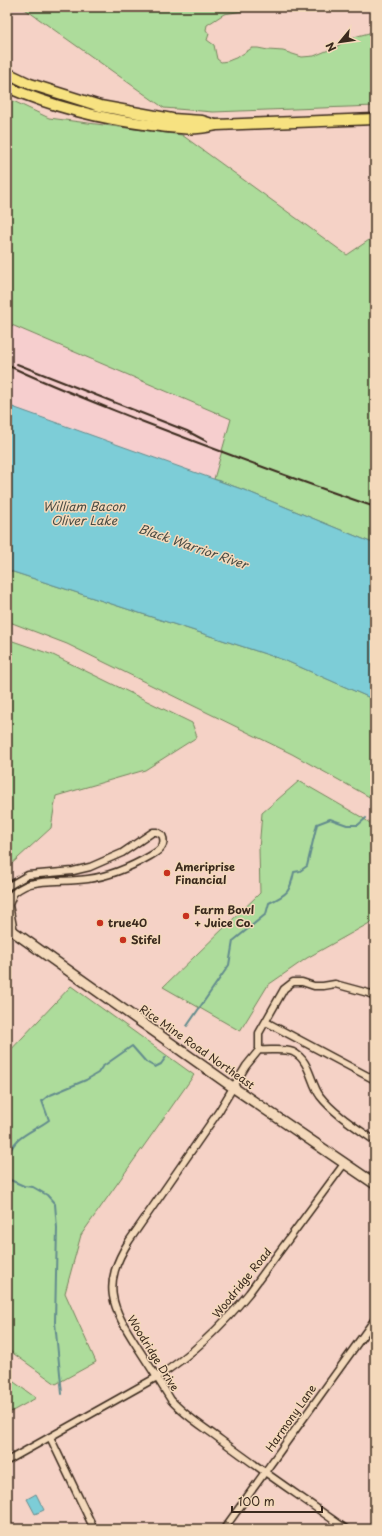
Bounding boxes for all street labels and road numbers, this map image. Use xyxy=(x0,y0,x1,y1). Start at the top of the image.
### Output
street label: Rice Mine Road Northeast xyxy=(136,1000,259,1093)
street label: Woodridge Road xyxy=(208,1244,275,1321)
street label: Woodridge Drive xyxy=(123,1311,184,1394)
street label: Harmony Lane xyxy=(261,1381,320,1455)

